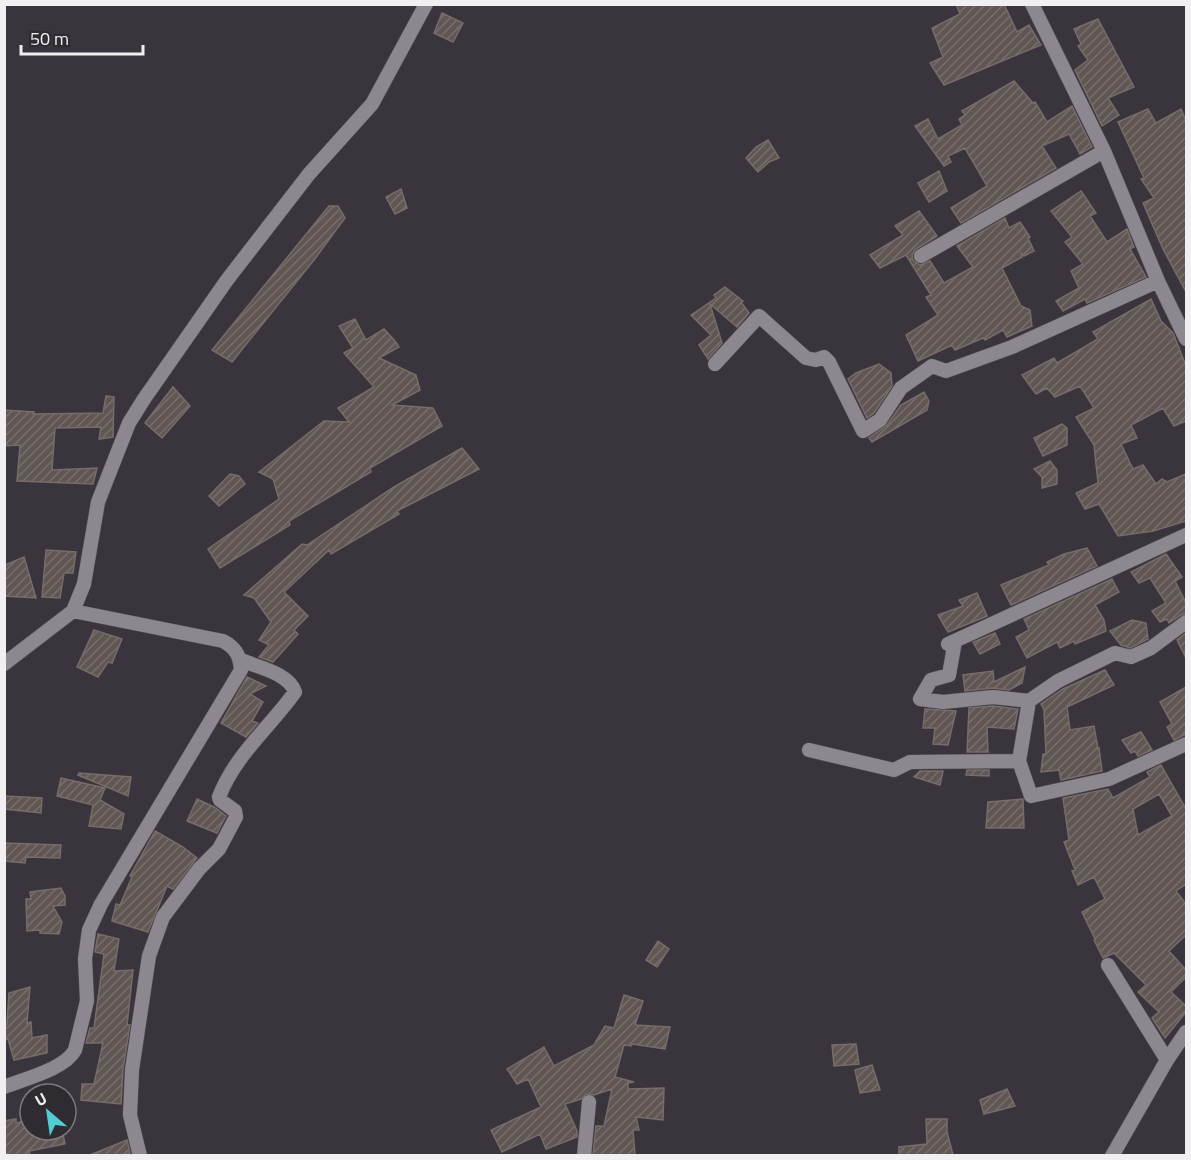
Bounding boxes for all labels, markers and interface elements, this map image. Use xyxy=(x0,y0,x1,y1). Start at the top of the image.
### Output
scale bar xyxy=(21,18,142,56)
text: 50 m xyxy=(30,25,69,52)
north arrow xyxy=(18,1082,78,1142)
text: U xyxy=(30,1086,51,1112)

